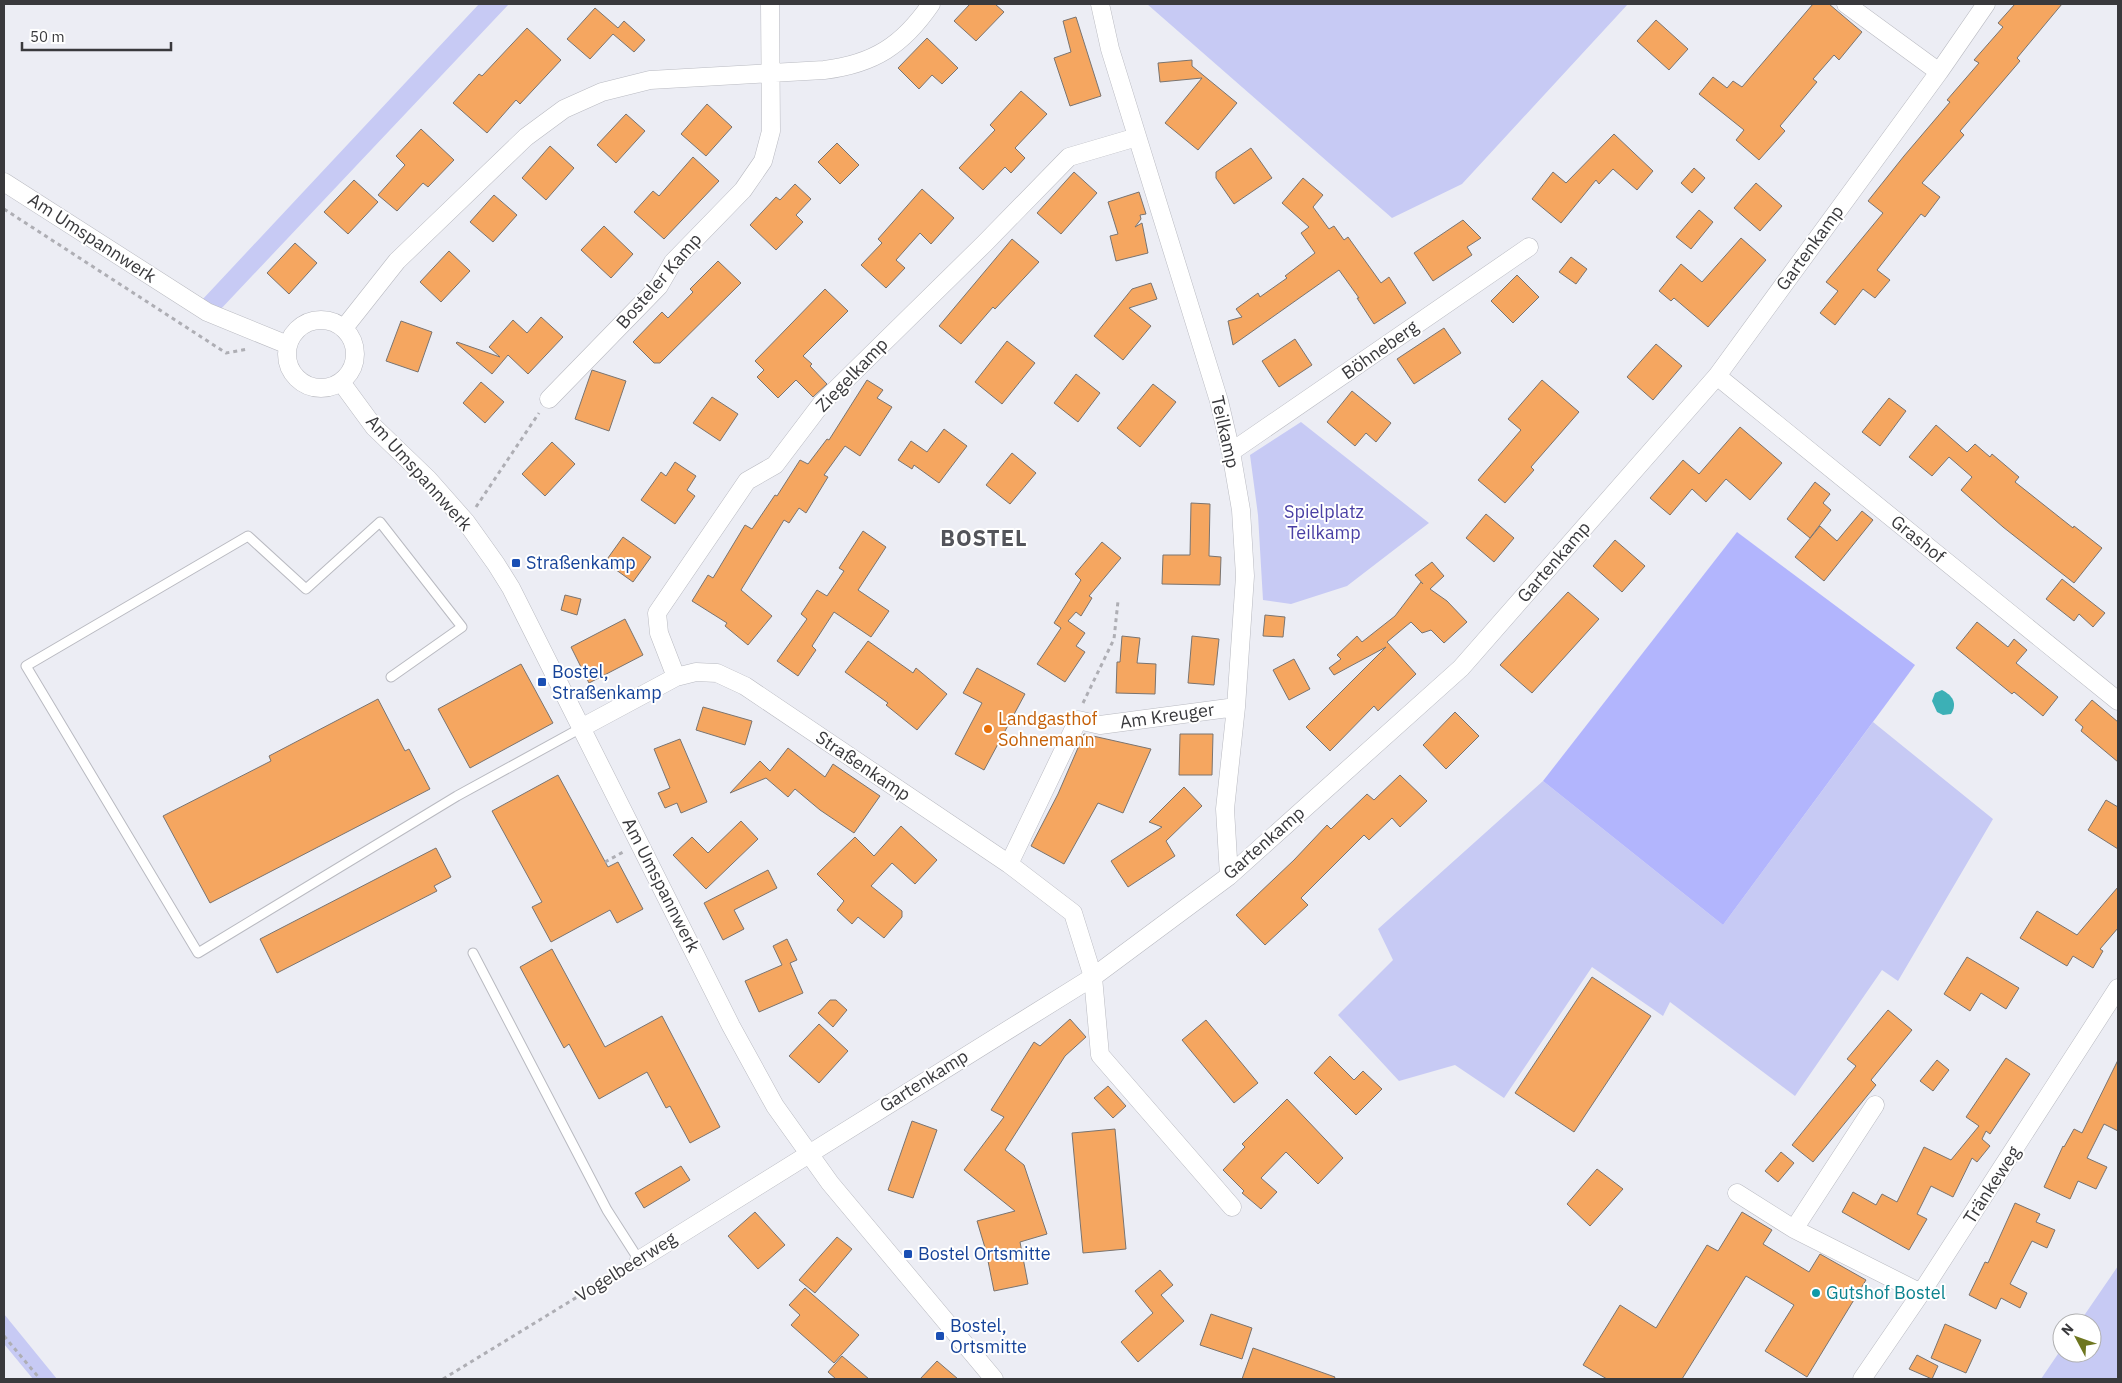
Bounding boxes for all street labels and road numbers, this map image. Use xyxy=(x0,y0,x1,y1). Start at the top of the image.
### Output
street label: Am Umspannwerk xyxy=(24,188,161,288)
street label: Gartenkamp xyxy=(1771,200,1848,295)
street label: Bosteler Kamp xyxy=(611,228,706,333)
street label: Böhneberg xyxy=(1337,315,1423,384)
street label: Ziegelkamp xyxy=(811,333,893,417)
street label: Teilkamp xyxy=(1206,393,1245,470)
street label: Am Umspannwerk xyxy=(361,410,478,536)
street label: Grashof xyxy=(1886,510,1950,568)
street label: Gartenkamp xyxy=(1512,516,1595,607)
street label: Am Kreuger xyxy=(1118,697,1216,734)
street label: Straßenkamp xyxy=(811,725,915,806)
street label: Gartenkamp xyxy=(1218,801,1309,884)
street label: Am Umspannwerk xyxy=(618,813,706,957)
street label: Gartenkamp xyxy=(875,1044,972,1117)
street label: Tränkeweg xyxy=(1958,1141,2025,1228)
street label: Vogelbeerweg xyxy=(571,1226,681,1307)

